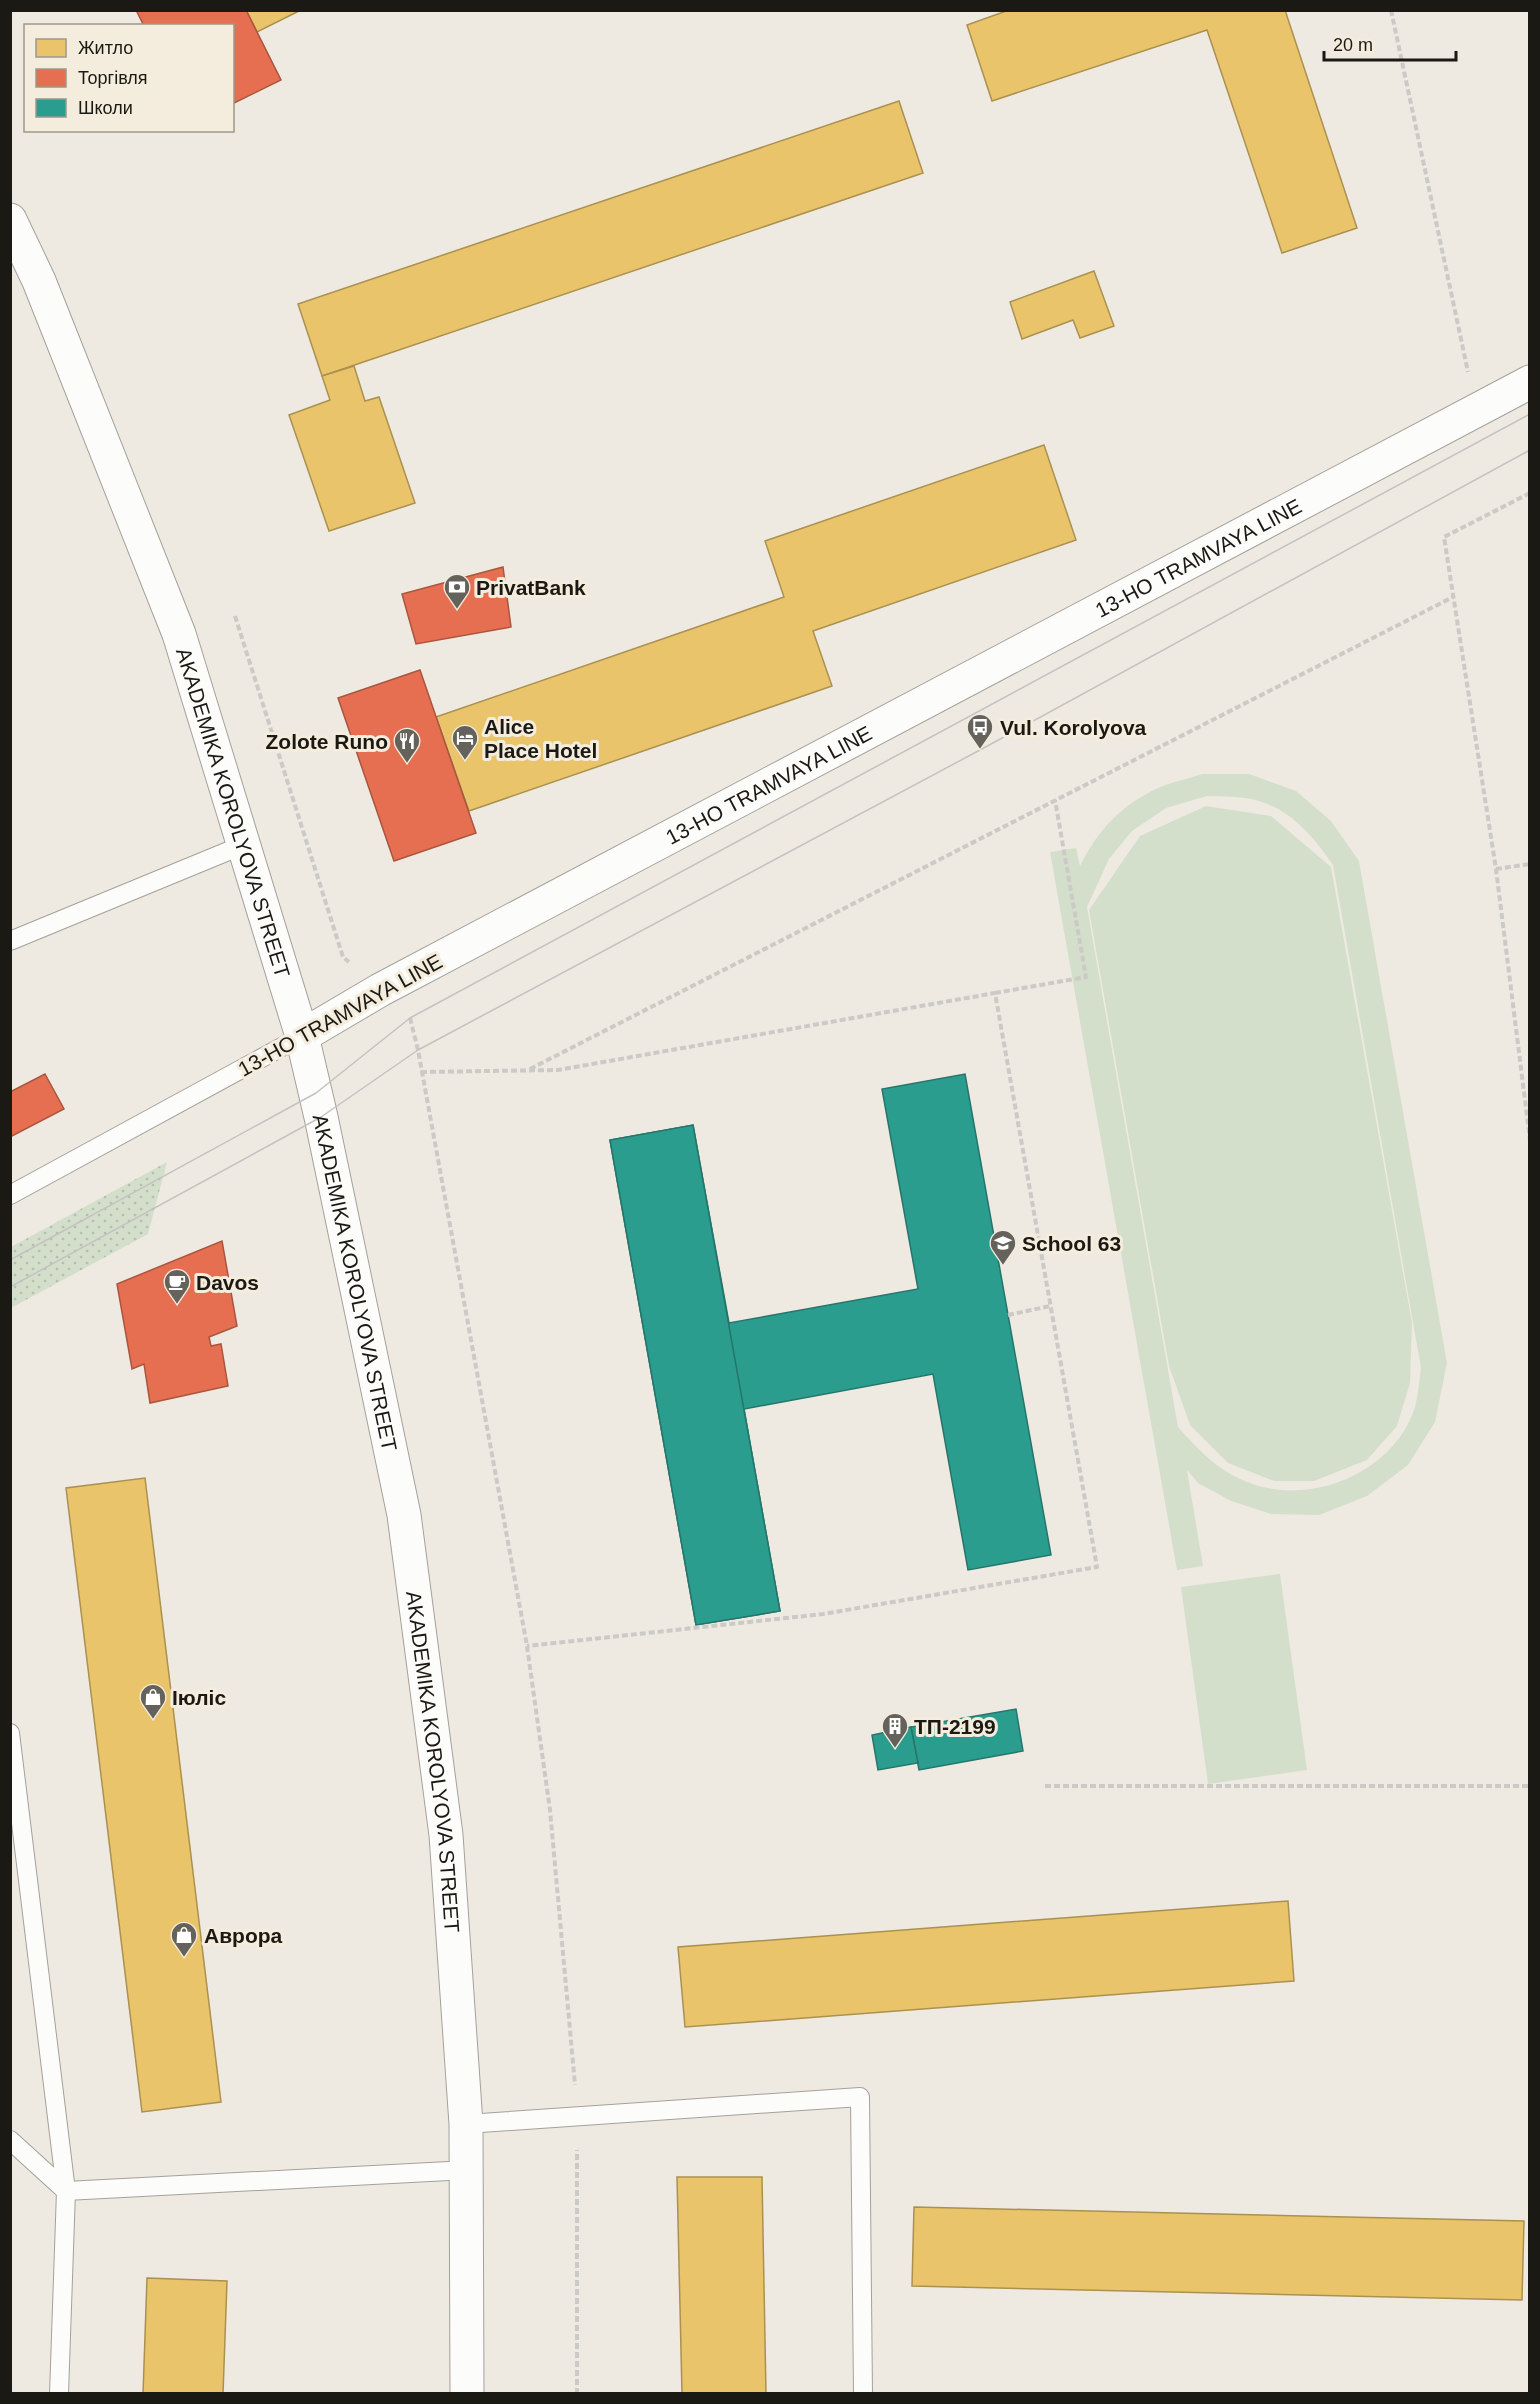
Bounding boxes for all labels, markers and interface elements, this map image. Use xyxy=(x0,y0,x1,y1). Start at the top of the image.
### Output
legend xyxy=(24,24,234,132)
scale bar xyxy=(1324,24,1456,62)
text: 20 m xyxy=(1333,35,1373,55)
text: Житло xyxy=(78,38,133,58)
text: Торгівля xyxy=(78,68,148,88)
text: Школи xyxy=(78,98,133,118)
street label: 13-HO TRAMVAYA LINE xyxy=(1091,494,1305,621)
bank icon: PrivatBank xyxy=(442,572,472,610)
place label: PrivatBank xyxy=(476,576,586,599)
street label: AKADEMIKA KOROLYOVA STREET xyxy=(172,645,295,980)
bus stop icon: Vul. Korolyova xyxy=(965,712,995,750)
place label: Alice Place Hotel xyxy=(484,715,597,762)
place label: Vul. Korolyova xyxy=(1000,716,1147,739)
street label: 13-HO TRAMVAYA LINE xyxy=(662,721,875,848)
hotel icon: Alice Place Hotel xyxy=(450,723,480,761)
restaurant icon: Zolote Runo xyxy=(392,726,422,764)
place label: Zolote Runo xyxy=(266,730,388,753)
street label: 13-HO TRAMVAYA LINE xyxy=(234,949,446,1081)
street label: AKADEMIKA KOROLYOVA STREET xyxy=(309,1112,402,1453)
school or university icon: School 63 xyxy=(988,1228,1018,1266)
place label: School 63 xyxy=(1022,1232,1121,1255)
cafe icon: Davos xyxy=(162,1267,192,1305)
place label: Davos xyxy=(196,1271,259,1294)
street label: AKADEMIKA KOROLYOVA STREET xyxy=(403,1590,464,1933)
shop icon: Іюліс xyxy=(138,1682,168,1720)
place label: Іюліс xyxy=(172,1686,226,1709)
building icon: ТП-2199 xyxy=(880,1711,910,1749)
place label: ТП-2199 xyxy=(914,1715,996,1738)
shop icon: Аврора xyxy=(169,1920,199,1958)
place label: Аврора xyxy=(204,1924,283,1947)

